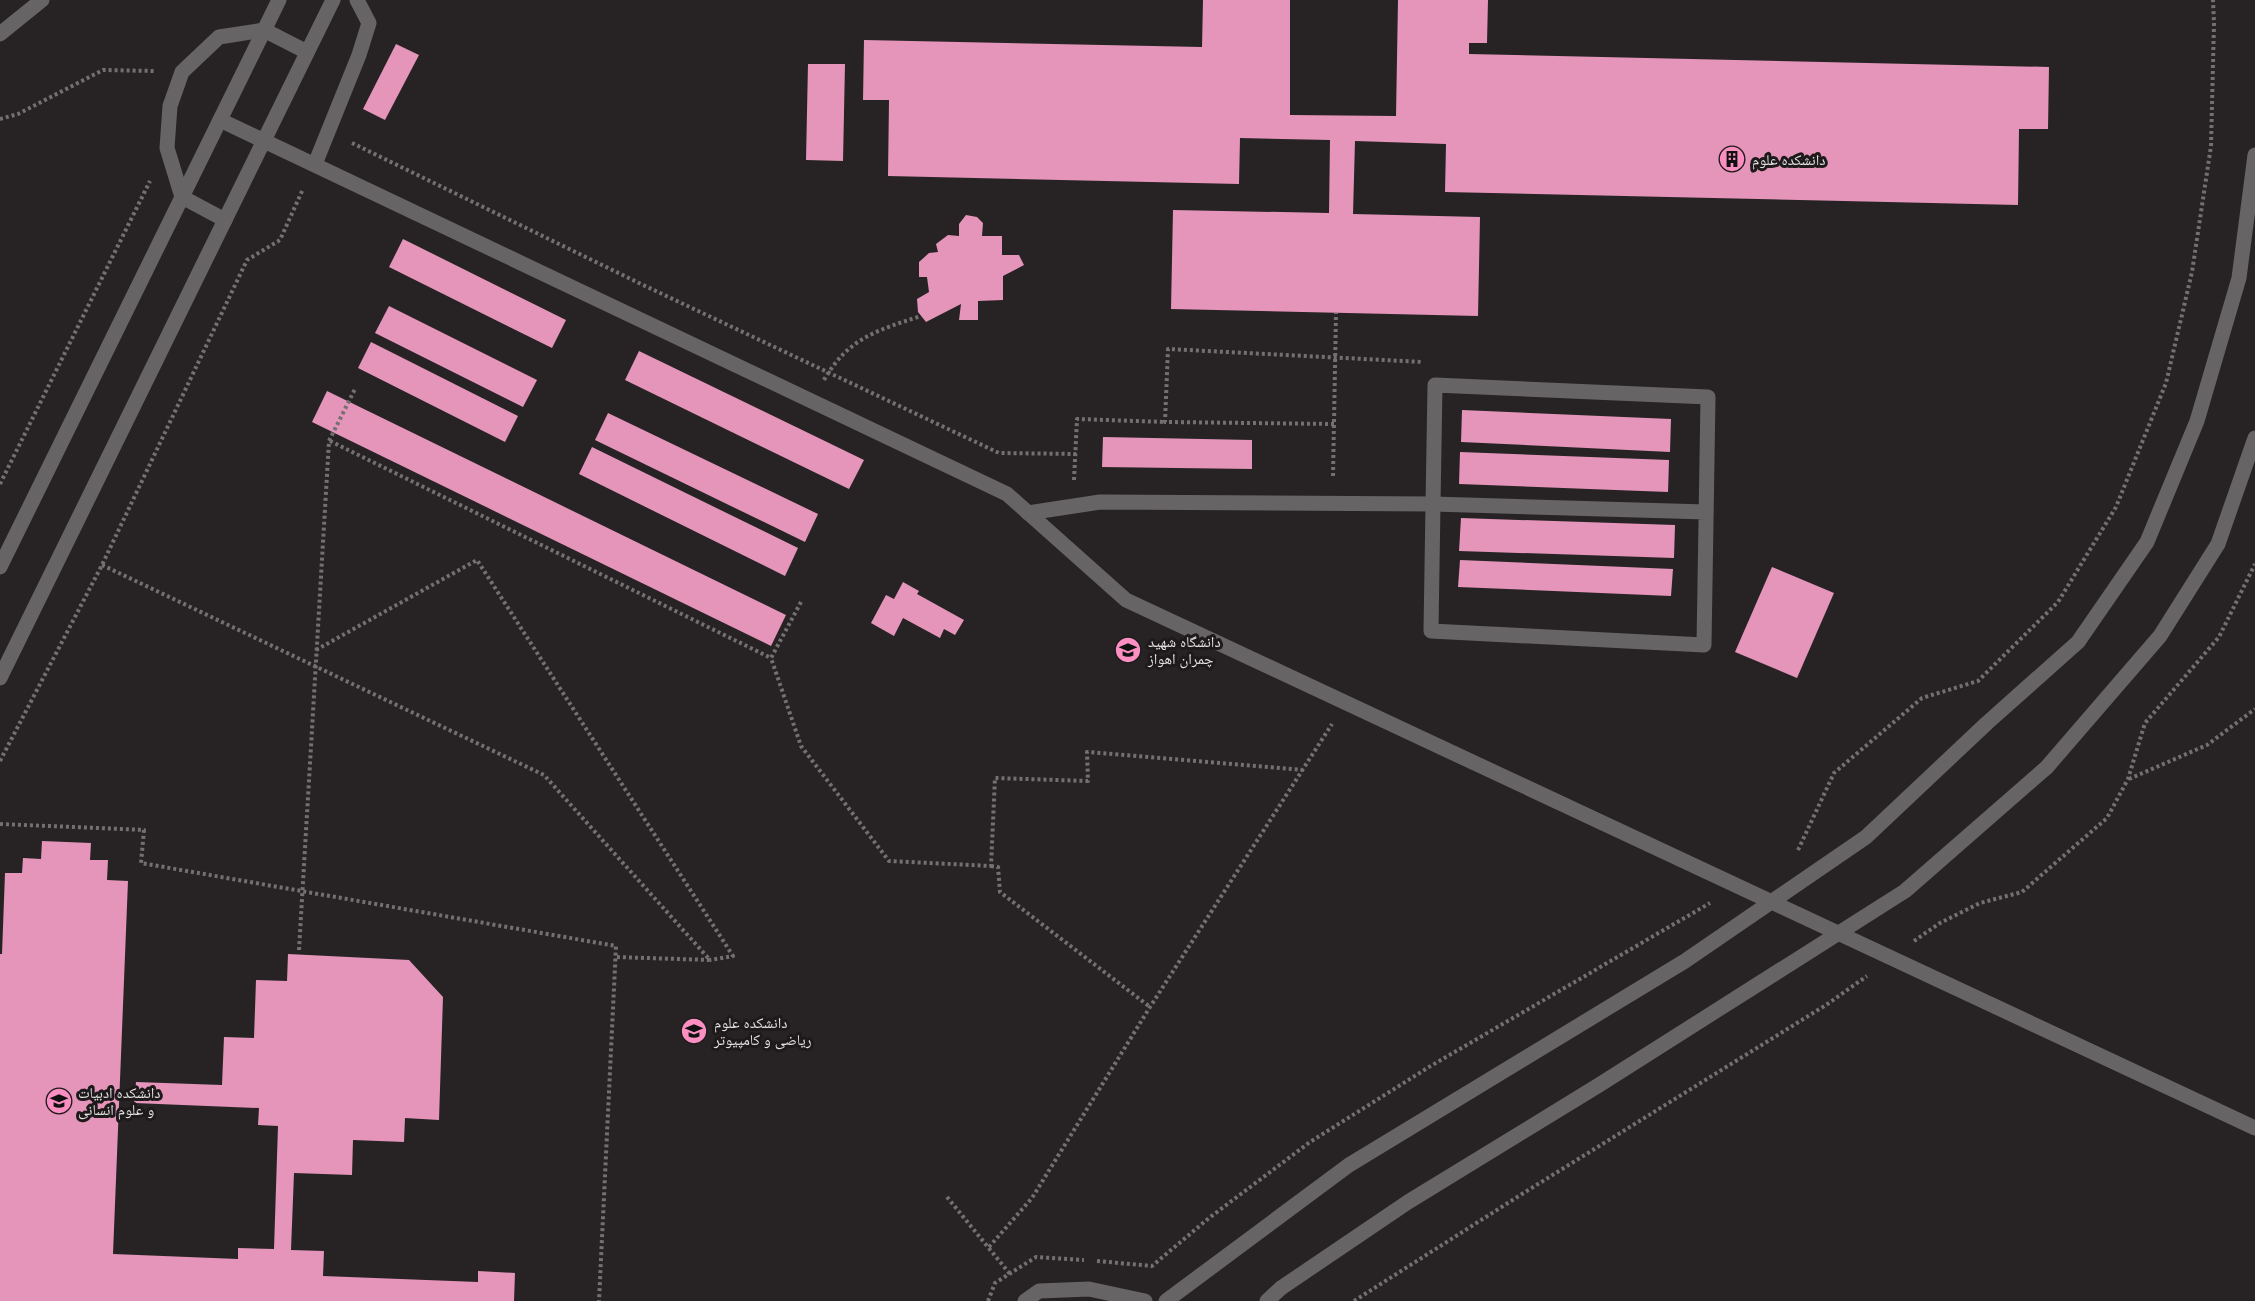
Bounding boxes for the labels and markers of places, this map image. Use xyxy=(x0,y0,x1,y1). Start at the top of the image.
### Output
building icon: دانشکده علوم xyxy=(1717,144,1747,174)
place label: دانشکده علوم xyxy=(1752,149,1825,170)
place label: دانشگاه شهید چمران اهواز xyxy=(1147,631,1221,669)
school or university icon: دانشگاه شهید چمران اهواز xyxy=(1113,635,1143,665)
place label: دانشکده علوم ریاضی و کامپیوتر xyxy=(713,1012,812,1050)
school or university icon: دانشکده علوم ریاضی و کامپیوتر xyxy=(679,1016,709,1046)
place label: دانشکده ادبیات و علوم انسانی xyxy=(78,1082,161,1120)
school or university icon: دانشکده ادبیات و علوم انسانی xyxy=(44,1086,74,1116)

